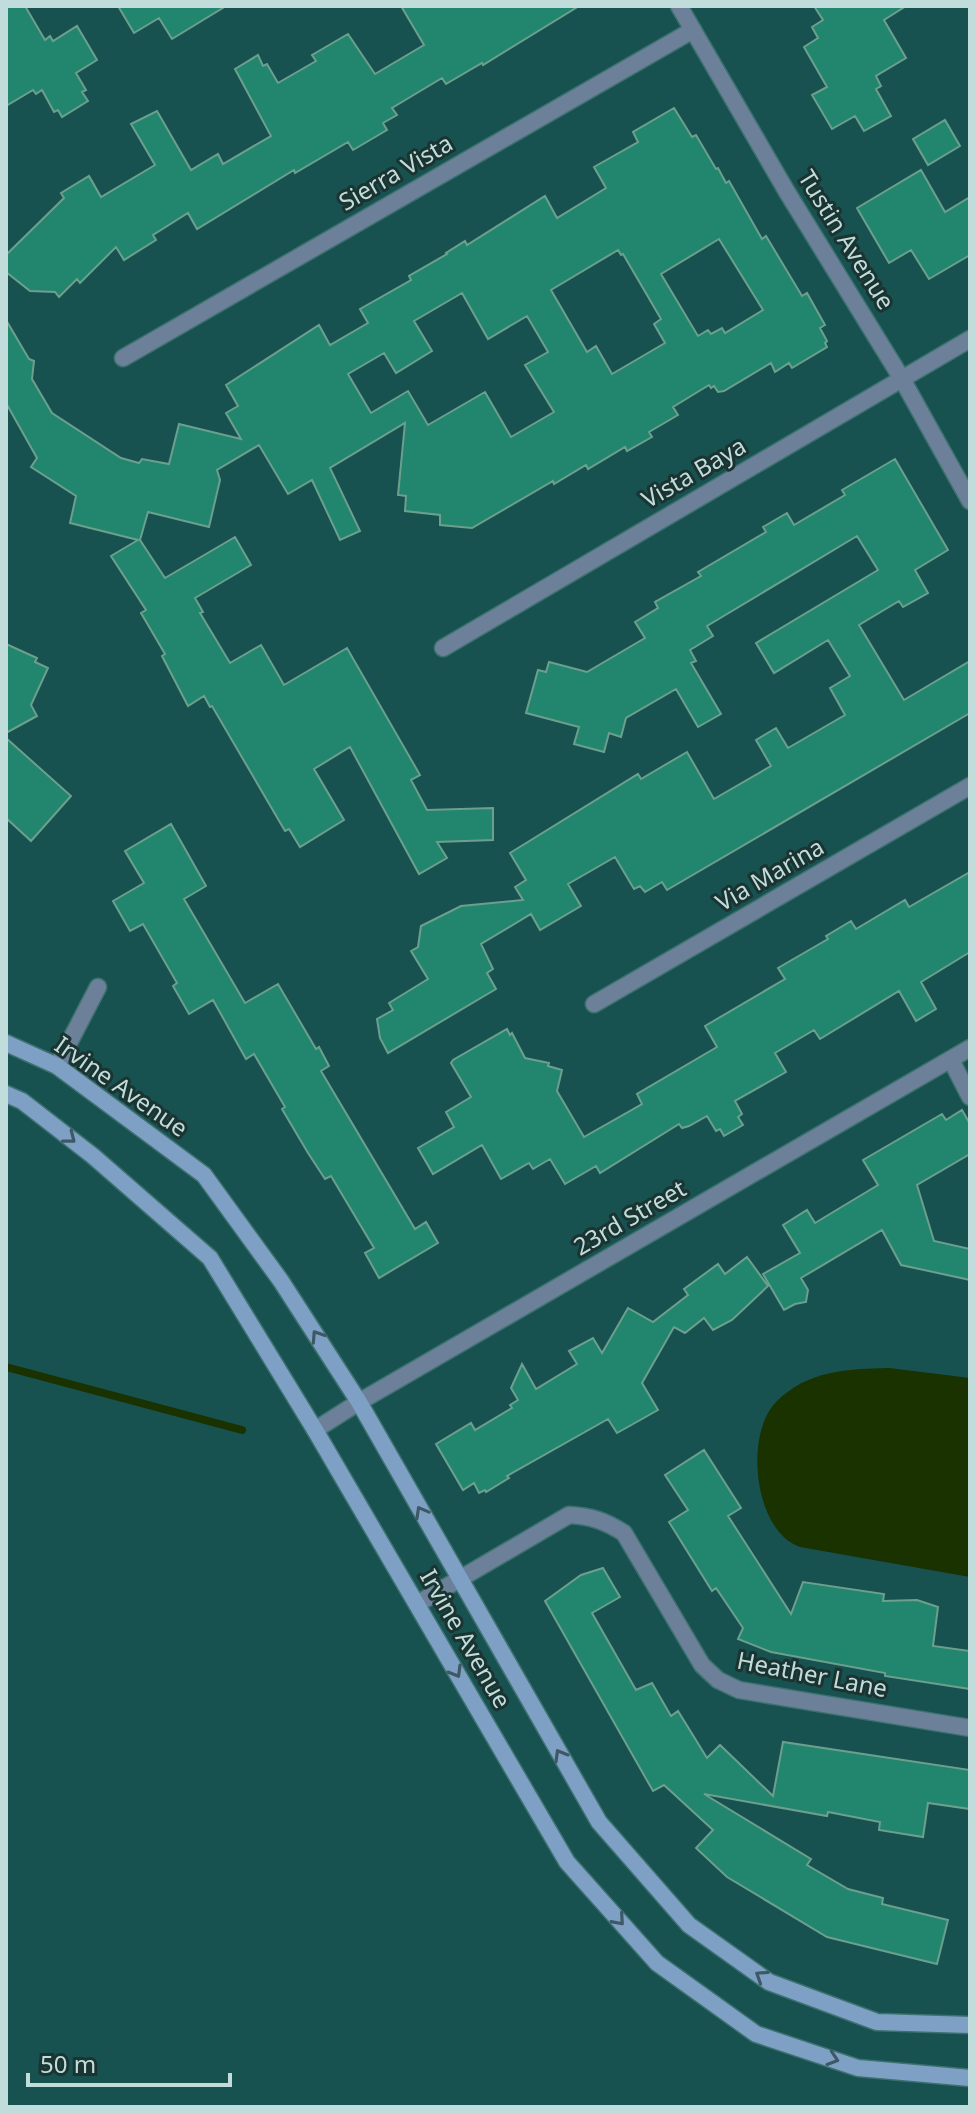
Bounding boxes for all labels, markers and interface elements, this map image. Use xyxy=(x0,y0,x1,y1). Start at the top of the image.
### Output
street label: Sierra Vista xyxy=(332,126,458,218)
street label: Tustin Avenue xyxy=(791,163,903,315)
street label: Vista Baya xyxy=(635,429,751,515)
street label: Via Marina xyxy=(709,829,829,918)
street label: Irvine Avenue xyxy=(49,1028,195,1144)
one-way arrow xyxy=(61,1129,76,1143)
street label: 23rd Street xyxy=(567,1171,692,1262)
one-way arrow xyxy=(311,1331,326,1345)
one-way arrow xyxy=(415,1506,431,1521)
street label: Irvine Avenue xyxy=(413,1563,519,1714)
street label: Heather Lane xyxy=(734,1643,890,1704)
one-way arrow xyxy=(446,1663,462,1677)
one-way arrow xyxy=(554,1749,570,1764)
one-way arrow xyxy=(609,1911,624,1926)
one-way arrow xyxy=(756,1970,770,1985)
scale bar xyxy=(28,2037,230,2087)
text: 50 m xyxy=(40,2047,96,2080)
one-way arrow xyxy=(825,2050,839,2066)

